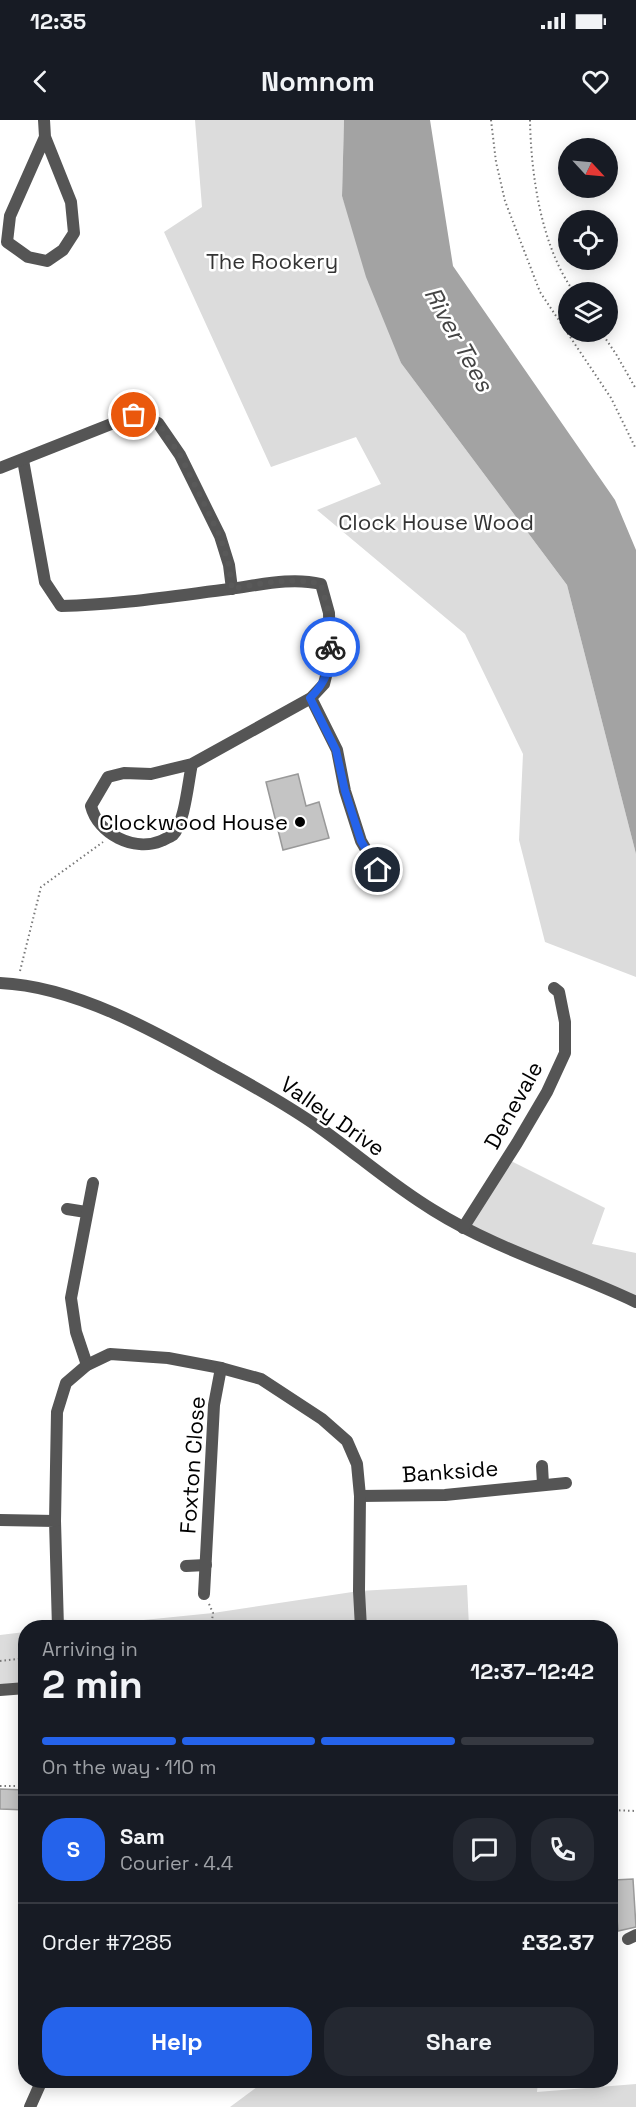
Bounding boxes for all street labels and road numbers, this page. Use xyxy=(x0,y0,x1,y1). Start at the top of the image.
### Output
street label: Denevale xyxy=(477,1056,549,1154)
street label: Valley Drive xyxy=(275,1070,391,1162)
street label: Foxton Close xyxy=(173,1395,211,1535)
street label: Bankside xyxy=(401,1454,499,1488)

